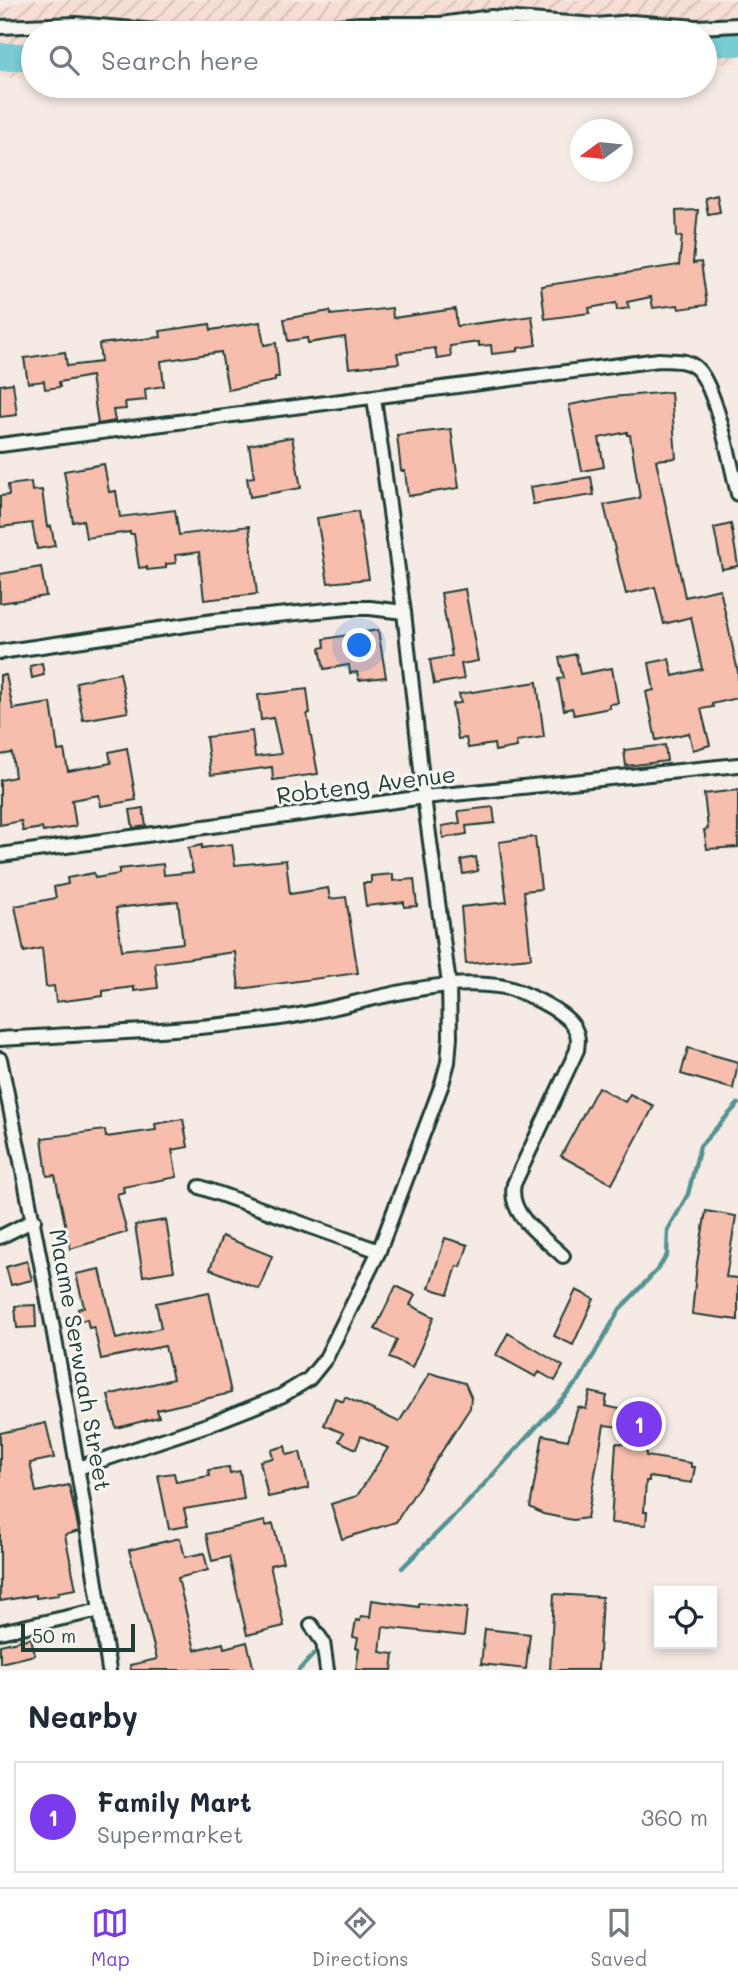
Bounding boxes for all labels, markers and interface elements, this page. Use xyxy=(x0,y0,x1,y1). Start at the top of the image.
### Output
search box xyxy=(21,21,717,98)
icon: search xyxy=(45,41,83,79)
text: Search here xyxy=(101,43,259,77)
north arrow xyxy=(570,119,633,182)
your location xyxy=(342,628,376,662)
street label: Robteng Avenue xyxy=(275,758,457,810)
street label: Maame Serwaah Street xyxy=(43,1226,119,1493)
pin: 1 xyxy=(616,1398,662,1450)
map controls xyxy=(654,1586,717,1649)
button: locate xyxy=(654,1586,717,1649)
scale bar xyxy=(21,1621,135,1653)
text: 50 m xyxy=(32,1623,76,1648)
text: Nearby xyxy=(28,1696,138,1736)
text: Family Mart xyxy=(97,1785,252,1819)
text: 1 xyxy=(48,1802,58,1832)
text: 360 m xyxy=(641,1802,708,1832)
text: Supermarket xyxy=(97,1819,243,1849)
tab: Map xyxy=(91,1904,130,1971)
tab: Directions xyxy=(312,1904,408,1971)
tab: Saved xyxy=(591,1904,647,1971)

